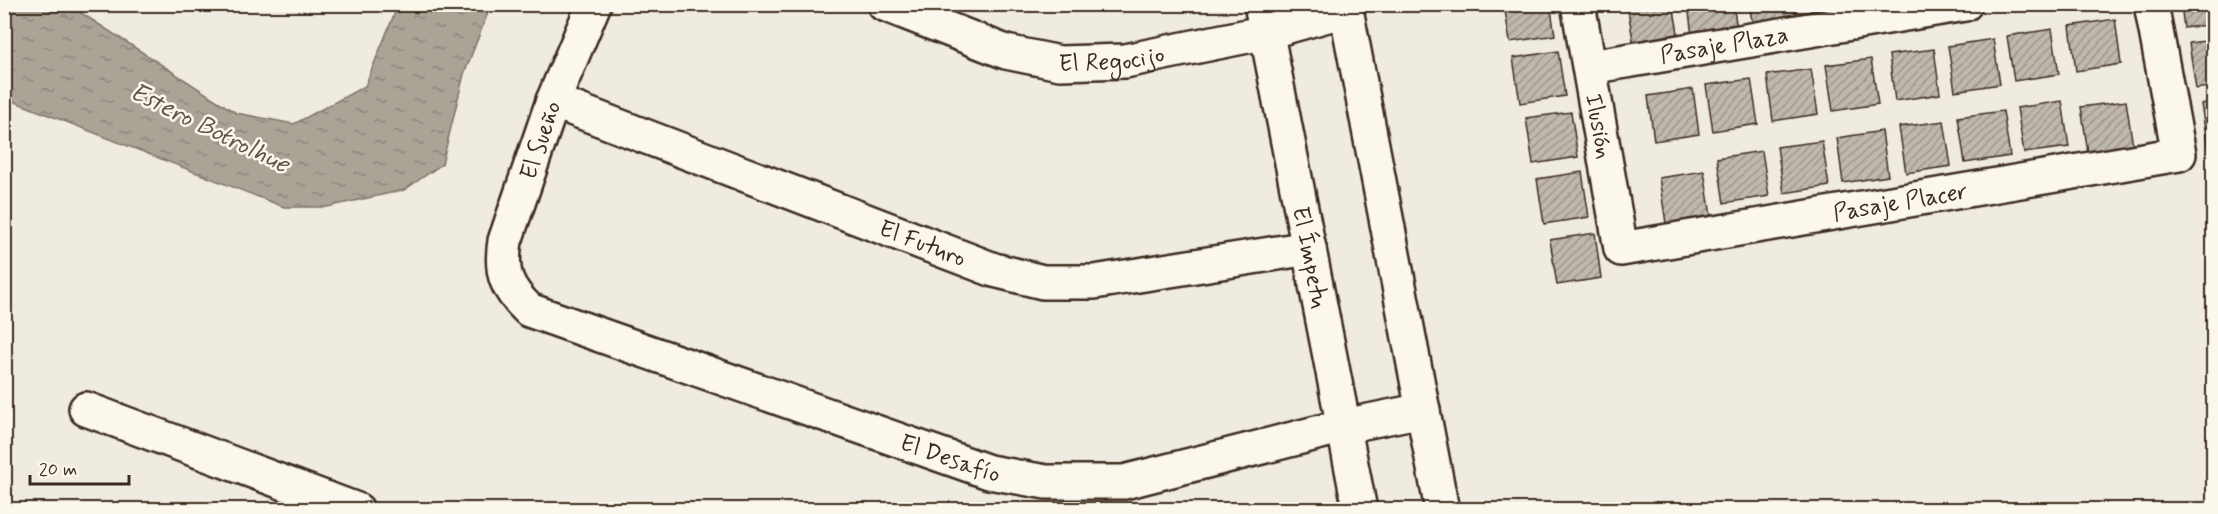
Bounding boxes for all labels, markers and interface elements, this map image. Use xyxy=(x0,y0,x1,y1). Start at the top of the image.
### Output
street label: Pasaje Plaza xyxy=(1658,20,1791,72)
street label: El Regocijo xyxy=(1058,39,1167,80)
water label: Estero Botrolhue xyxy=(124,76,296,183)
street label: Ilusión xyxy=(1577,91,1619,162)
street label: El Sueño xyxy=(514,97,569,184)
street label: Pasaje Placer xyxy=(1831,176,1970,230)
street label: El Ímpetu xyxy=(1284,204,1334,311)
street label: El Futuro xyxy=(874,213,970,275)
street label: El Desafío xyxy=(896,428,1002,491)
scale bar xyxy=(30,448,129,486)
text: 20 m xyxy=(39,458,77,482)

